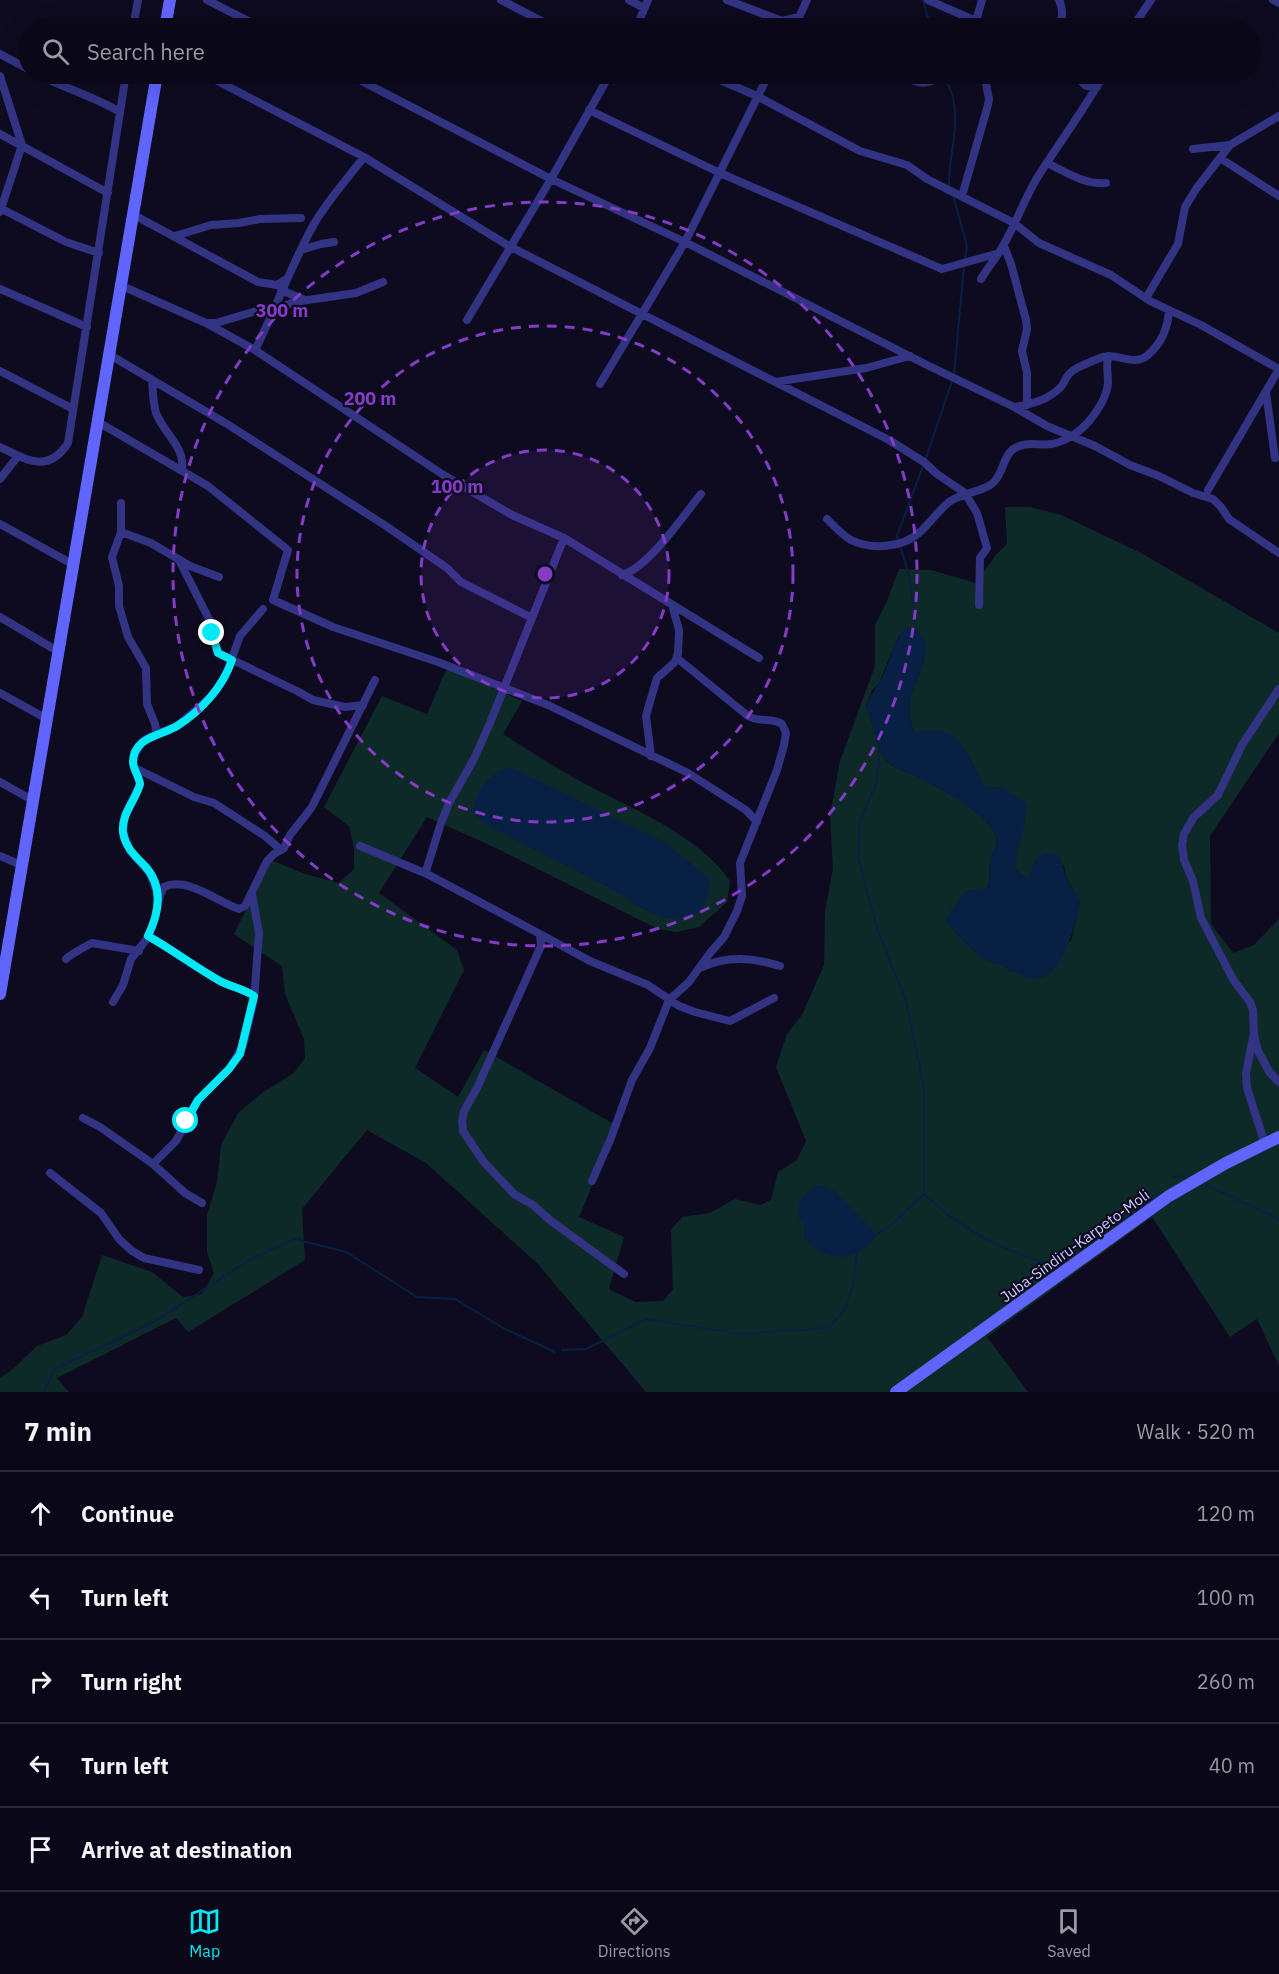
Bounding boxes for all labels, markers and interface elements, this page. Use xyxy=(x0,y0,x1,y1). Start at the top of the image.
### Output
search box xyxy=(18,18,1261,84)
icon: search xyxy=(39,35,72,68)
text: Search here xyxy=(87,37,205,66)
text: 300 m xyxy=(256,299,308,322)
text: 200 m xyxy=(344,387,396,410)
text: 100 m xyxy=(431,475,483,498)
centre of rings xyxy=(535,564,555,584)
route end xyxy=(198,619,224,645)
route start xyxy=(172,1107,198,1133)
street label: Juba-Sindiru-Karpeto-Moli xyxy=(996,1185,1153,1306)
text: 7 min xyxy=(24,1414,92,1448)
text: Walk · 520 m xyxy=(1137,1418,1255,1445)
icon: ahead xyxy=(24,1497,57,1530)
text: Continue xyxy=(81,1499,174,1528)
text: 120 m xyxy=(1197,1500,1255,1527)
icon: left xyxy=(24,1581,57,1614)
text: Turn left xyxy=(81,1583,169,1612)
text: 100 m xyxy=(1197,1584,1255,1611)
icon: right xyxy=(24,1665,57,1698)
text: Turn right xyxy=(81,1667,182,1696)
text: 260 m xyxy=(1197,1668,1255,1695)
icon: left xyxy=(24,1749,57,1782)
text: Turn left xyxy=(81,1751,169,1780)
text: 40 m xyxy=(1209,1752,1255,1779)
icon: arrive xyxy=(24,1833,57,1866)
text: Arrive at destination xyxy=(81,1835,292,1864)
tab: Map xyxy=(188,1905,221,1961)
tab: Directions xyxy=(598,1905,671,1961)
tab: Saved xyxy=(1047,1905,1091,1961)

